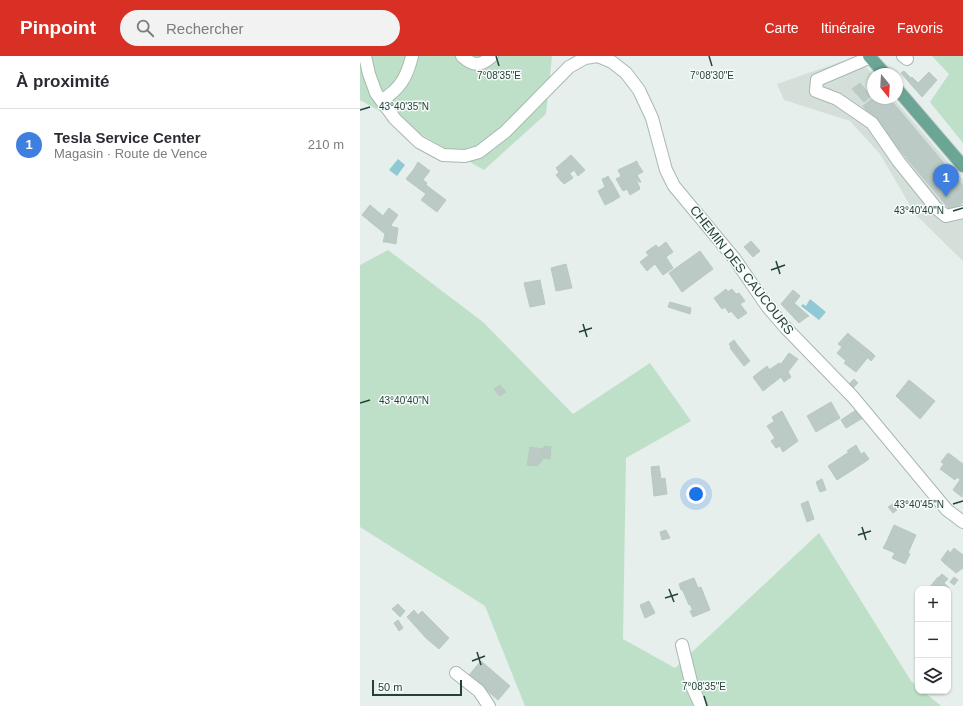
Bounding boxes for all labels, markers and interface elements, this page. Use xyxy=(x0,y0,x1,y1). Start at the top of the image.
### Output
search box xyxy=(120,10,400,46)
text: Pinpoint xyxy=(20,17,96,38)
icon: search xyxy=(134,17,156,39)
text: Rechercher xyxy=(166,20,244,37)
text: Carte xyxy=(764,20,799,36)
text: Itinéraire xyxy=(821,20,875,36)
text: Favoris xyxy=(897,20,943,36)
north arrow xyxy=(867,68,903,104)
text: 7°08'35"E xyxy=(477,70,521,81)
text: 7°08'30"E xyxy=(690,70,734,81)
text: À proximité xyxy=(16,72,110,91)
text: 43°40'35"N xyxy=(379,101,429,112)
text: Tesla Service Center xyxy=(54,129,200,146)
text: 1 xyxy=(25,137,33,152)
text: 210 m xyxy=(308,137,344,152)
text: Magasin · Route de Vence xyxy=(54,146,207,161)
pin: 1 xyxy=(933,164,959,197)
street label: CHEMIN DES CAUCOURS xyxy=(687,202,797,338)
text: 43°40'40"N xyxy=(894,205,944,216)
text: 43°40'40"N xyxy=(379,395,429,406)
your location xyxy=(686,484,706,504)
text: 43°40'45"N xyxy=(894,499,944,510)
map controls xyxy=(915,586,951,694)
button: + xyxy=(915,586,951,622)
button: − xyxy=(915,622,951,658)
button: layers xyxy=(915,658,951,694)
scale bar xyxy=(372,678,462,697)
text: 50 m xyxy=(378,681,402,693)
text: 7°08'35"E xyxy=(682,681,726,692)

